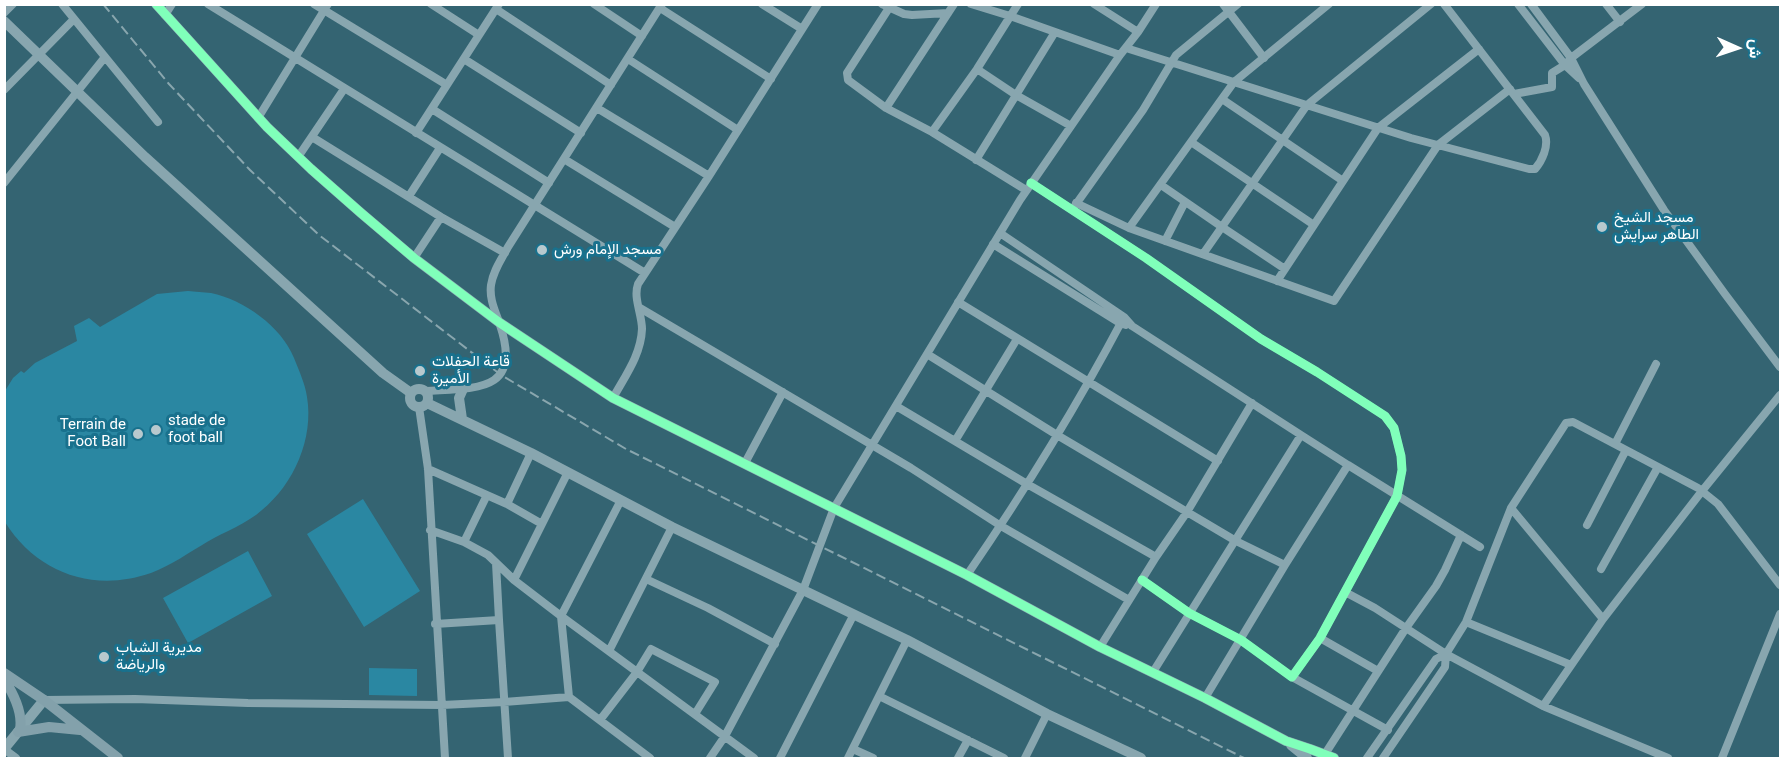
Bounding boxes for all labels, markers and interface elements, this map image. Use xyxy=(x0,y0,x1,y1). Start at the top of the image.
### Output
north arrow xyxy=(1707,18,1767,78)
text: ش xyxy=(1745,39,1765,59)
place label: مسجد الشيخ الطاهر سرايش xyxy=(1614,209,1699,244)
marker: مسجد الشيخ الطاهر سرايش xyxy=(1595,220,1609,234)
place label: مسجد الإمام ورش xyxy=(554,241,662,259)
marker: مسجد الإمام ورش xyxy=(535,243,549,257)
place label: قاعة الحفلات الأميرة xyxy=(432,353,510,388)
marker: قاعة الحفلات الأميرة xyxy=(413,364,427,378)
place label: stade de foot ball xyxy=(168,412,225,447)
place label: Terrain de Foot Ball xyxy=(60,416,126,451)
marker: stade de foot ball xyxy=(149,423,163,437)
marker: Terrain de Foot Ball xyxy=(131,427,145,441)
place label: مديرية الشباب والرياضة xyxy=(116,639,202,674)
marker: مديرية الشباب والرياضة xyxy=(97,650,111,664)

